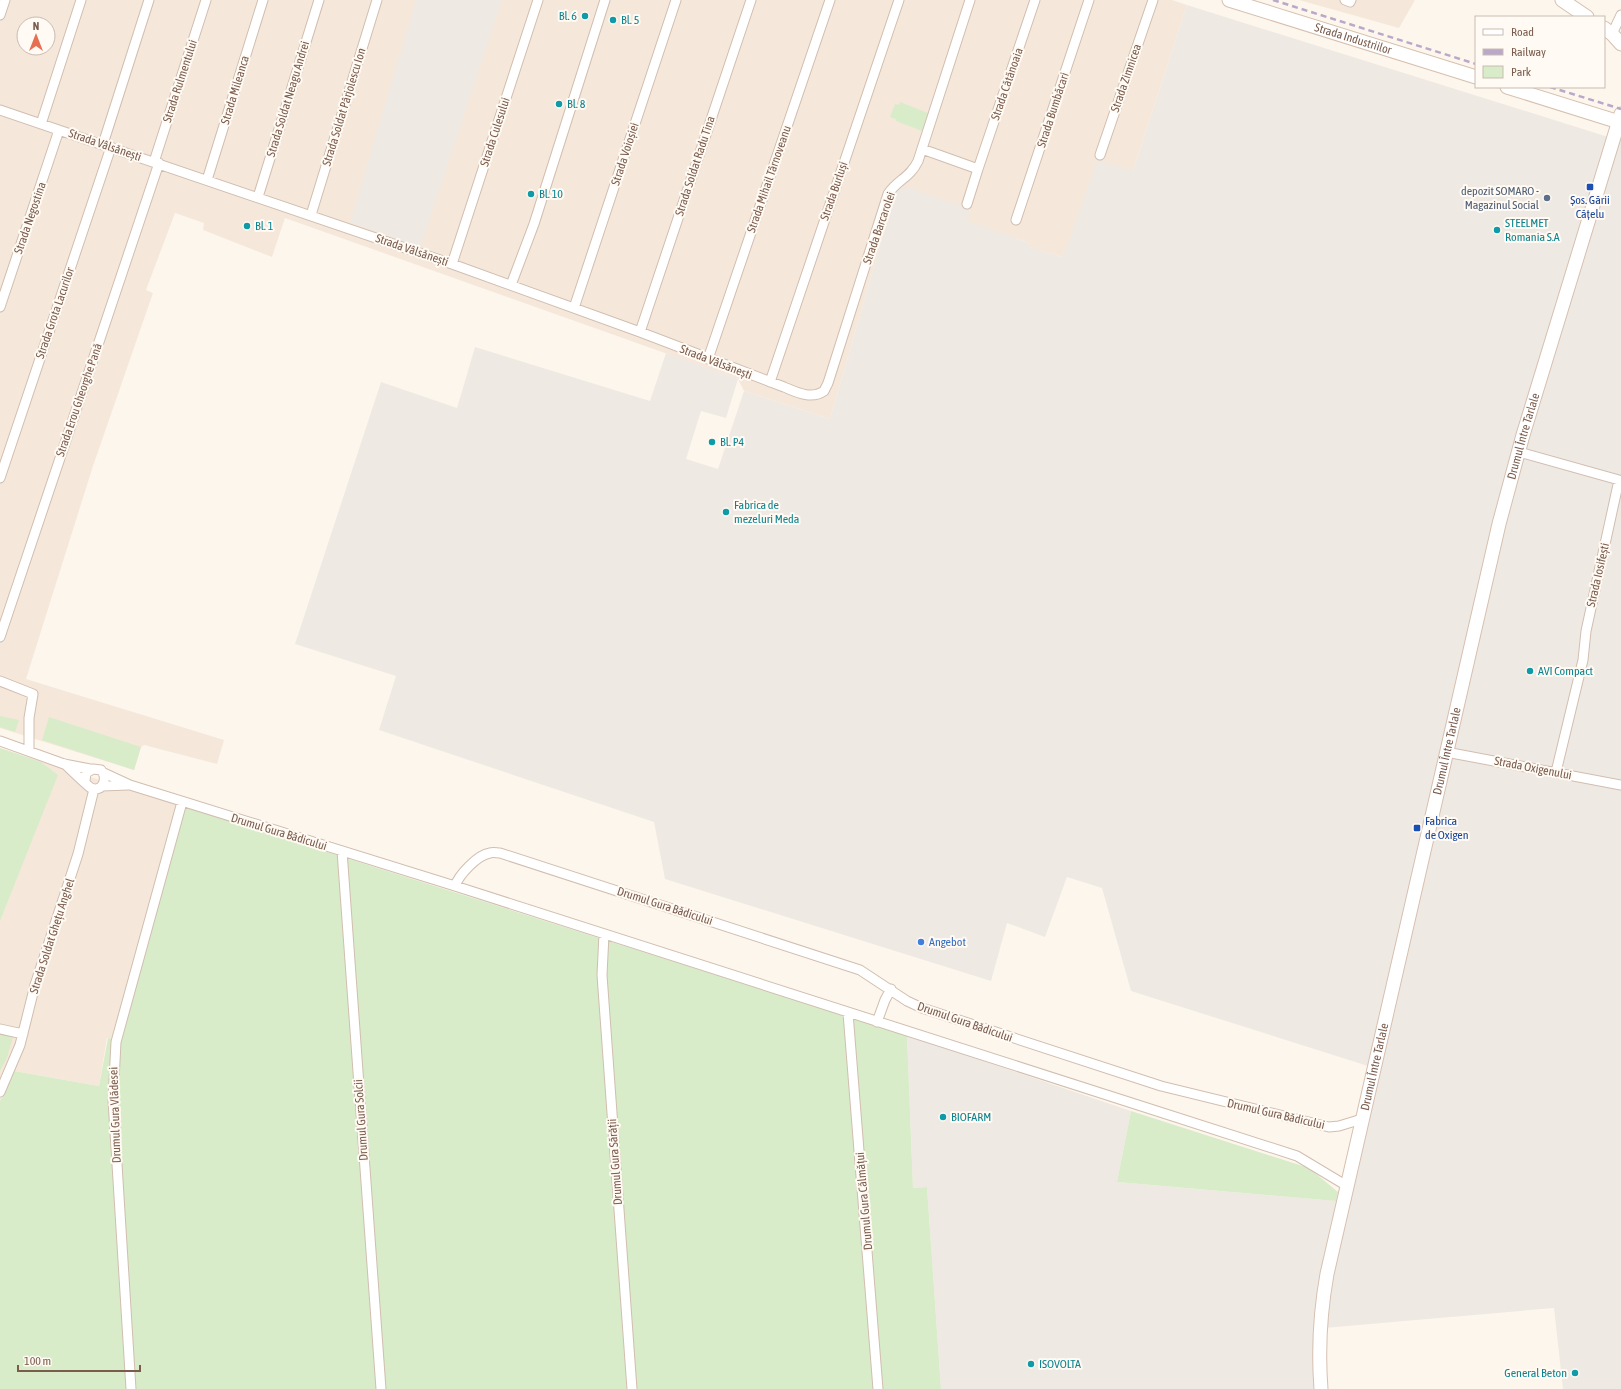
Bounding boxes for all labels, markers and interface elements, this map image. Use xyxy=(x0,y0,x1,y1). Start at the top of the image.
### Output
place label: Bl. 6 xyxy=(559,9,577,23)
marker: Bl. 6 xyxy=(580,11,590,21)
place label: Bl. 5 xyxy=(621,13,639,27)
marker: Bl. 5 xyxy=(608,15,618,25)
north arrow xyxy=(16,16,56,56)
legend xyxy=(1475,16,1605,88)
text: N xyxy=(33,20,39,32)
street label: Strada Industriilor xyxy=(1313,20,1394,57)
text: Road xyxy=(1511,25,1534,39)
street label: Strada Rulmentului xyxy=(160,38,200,124)
street label: Strada Soldat Neagu Andrei xyxy=(264,39,312,159)
street label: Strada Zimnicea xyxy=(1108,42,1144,114)
text: Railway xyxy=(1511,45,1546,59)
street label: Strada Soldat Pârjolescu Ion xyxy=(319,46,369,168)
street label: Strada Cătănoaia xyxy=(988,46,1026,122)
street label: Strada Mileanca xyxy=(218,54,252,126)
text: Park xyxy=(1511,65,1532,79)
street label: Strada Bumbăcari xyxy=(1034,71,1072,149)
street label: Strada Culesului xyxy=(477,96,513,168)
place label: Bl. 8 xyxy=(567,97,586,111)
marker: Bl. 8 xyxy=(554,99,564,109)
street label: Strada Soldat Radu Tina xyxy=(672,114,718,218)
street label: Strada Voioșiei xyxy=(608,121,642,187)
street label: Strada Mihail Târnoveanu xyxy=(744,123,794,234)
street label: Strada Vâlsănești xyxy=(67,126,143,164)
street label: Strada Burluși xyxy=(817,160,851,222)
street label: Strada Negostina xyxy=(11,180,49,256)
marker: Șos. Gării Cățelu xyxy=(1585,182,1595,192)
place label: depozit SOMARO - Magazinul Social xyxy=(1461,184,1540,212)
place label: Bl. 10 xyxy=(539,187,563,201)
marker: Bl. 10 xyxy=(526,189,536,199)
street label: Strada Barcarolei xyxy=(860,190,898,266)
marker: depozit SOMARO - Magazinul Social xyxy=(1542,193,1552,203)
place label: Șos. Gării Cățelu xyxy=(1570,193,1610,221)
place label: STEELMET Romania S.A xyxy=(1505,216,1560,244)
place label: Bl. 1 xyxy=(255,219,274,233)
marker: Bl. 1 xyxy=(242,221,252,231)
marker: STEELMET Romania S.A xyxy=(1492,225,1502,235)
street label: Strada Vâlsănești xyxy=(374,231,450,269)
street label: Strada Grota Lacurilor xyxy=(33,265,77,360)
street label: Strada Erou Gheorghe Pană xyxy=(53,341,105,459)
street label: Strada Vâlsănești xyxy=(678,342,754,382)
street label: Drumul Între Tarlale xyxy=(1504,391,1542,481)
place label: Bl. P4 xyxy=(720,435,745,449)
marker: Bl. P4 xyxy=(707,437,717,447)
place label: Fabrica de mezeluri Meda xyxy=(734,498,799,526)
marker: Fabrica de mezeluri Meda xyxy=(721,507,731,517)
street label: Strada Iosifești xyxy=(1584,542,1612,608)
place label: AVI Compact xyxy=(1538,664,1594,678)
marker: AVI Compact xyxy=(1525,666,1535,676)
street label: Drumul Între Tarlale xyxy=(1430,706,1464,796)
street label: Strada Oxigenului xyxy=(1493,754,1573,782)
street label: Drumul Gura Bădicului xyxy=(229,811,329,853)
place label: Fabrica de Oxigen xyxy=(1425,814,1469,842)
marker: Fabrica de Oxigen xyxy=(1412,823,1422,833)
street label: Strada Soldat Ghețu Anghel xyxy=(27,876,77,995)
street label: Drumul Gura Bădicului xyxy=(615,884,715,928)
place label: Angebot xyxy=(929,935,966,949)
marker: Angebot xyxy=(916,937,926,947)
street label: Drumul Gura Bădicului xyxy=(916,999,1014,1045)
street label: Drumul Între Tarlale xyxy=(1358,1022,1391,1112)
street label: Drumul Gura Vlădesei xyxy=(106,1067,124,1163)
street label: Drumul Gura Solcii xyxy=(351,1079,371,1161)
street label: Drumul Gura Bădicului xyxy=(1226,1096,1326,1132)
place label: BIOFARM xyxy=(951,1110,991,1124)
marker: BIOFARM xyxy=(938,1112,948,1122)
street label: Drumul Gura Sărății xyxy=(605,1118,625,1206)
street label: Drumul Gura Călmățui xyxy=(853,1151,875,1251)
scale bar xyxy=(18,1347,140,1373)
text: 100 m xyxy=(24,1354,51,1368)
place label: ISOVOLTA xyxy=(1039,1357,1081,1371)
marker: ISOVOLTA xyxy=(1026,1359,1036,1369)
place label: General Beton xyxy=(1504,1366,1567,1380)
marker: General Beton xyxy=(1570,1368,1580,1378)

